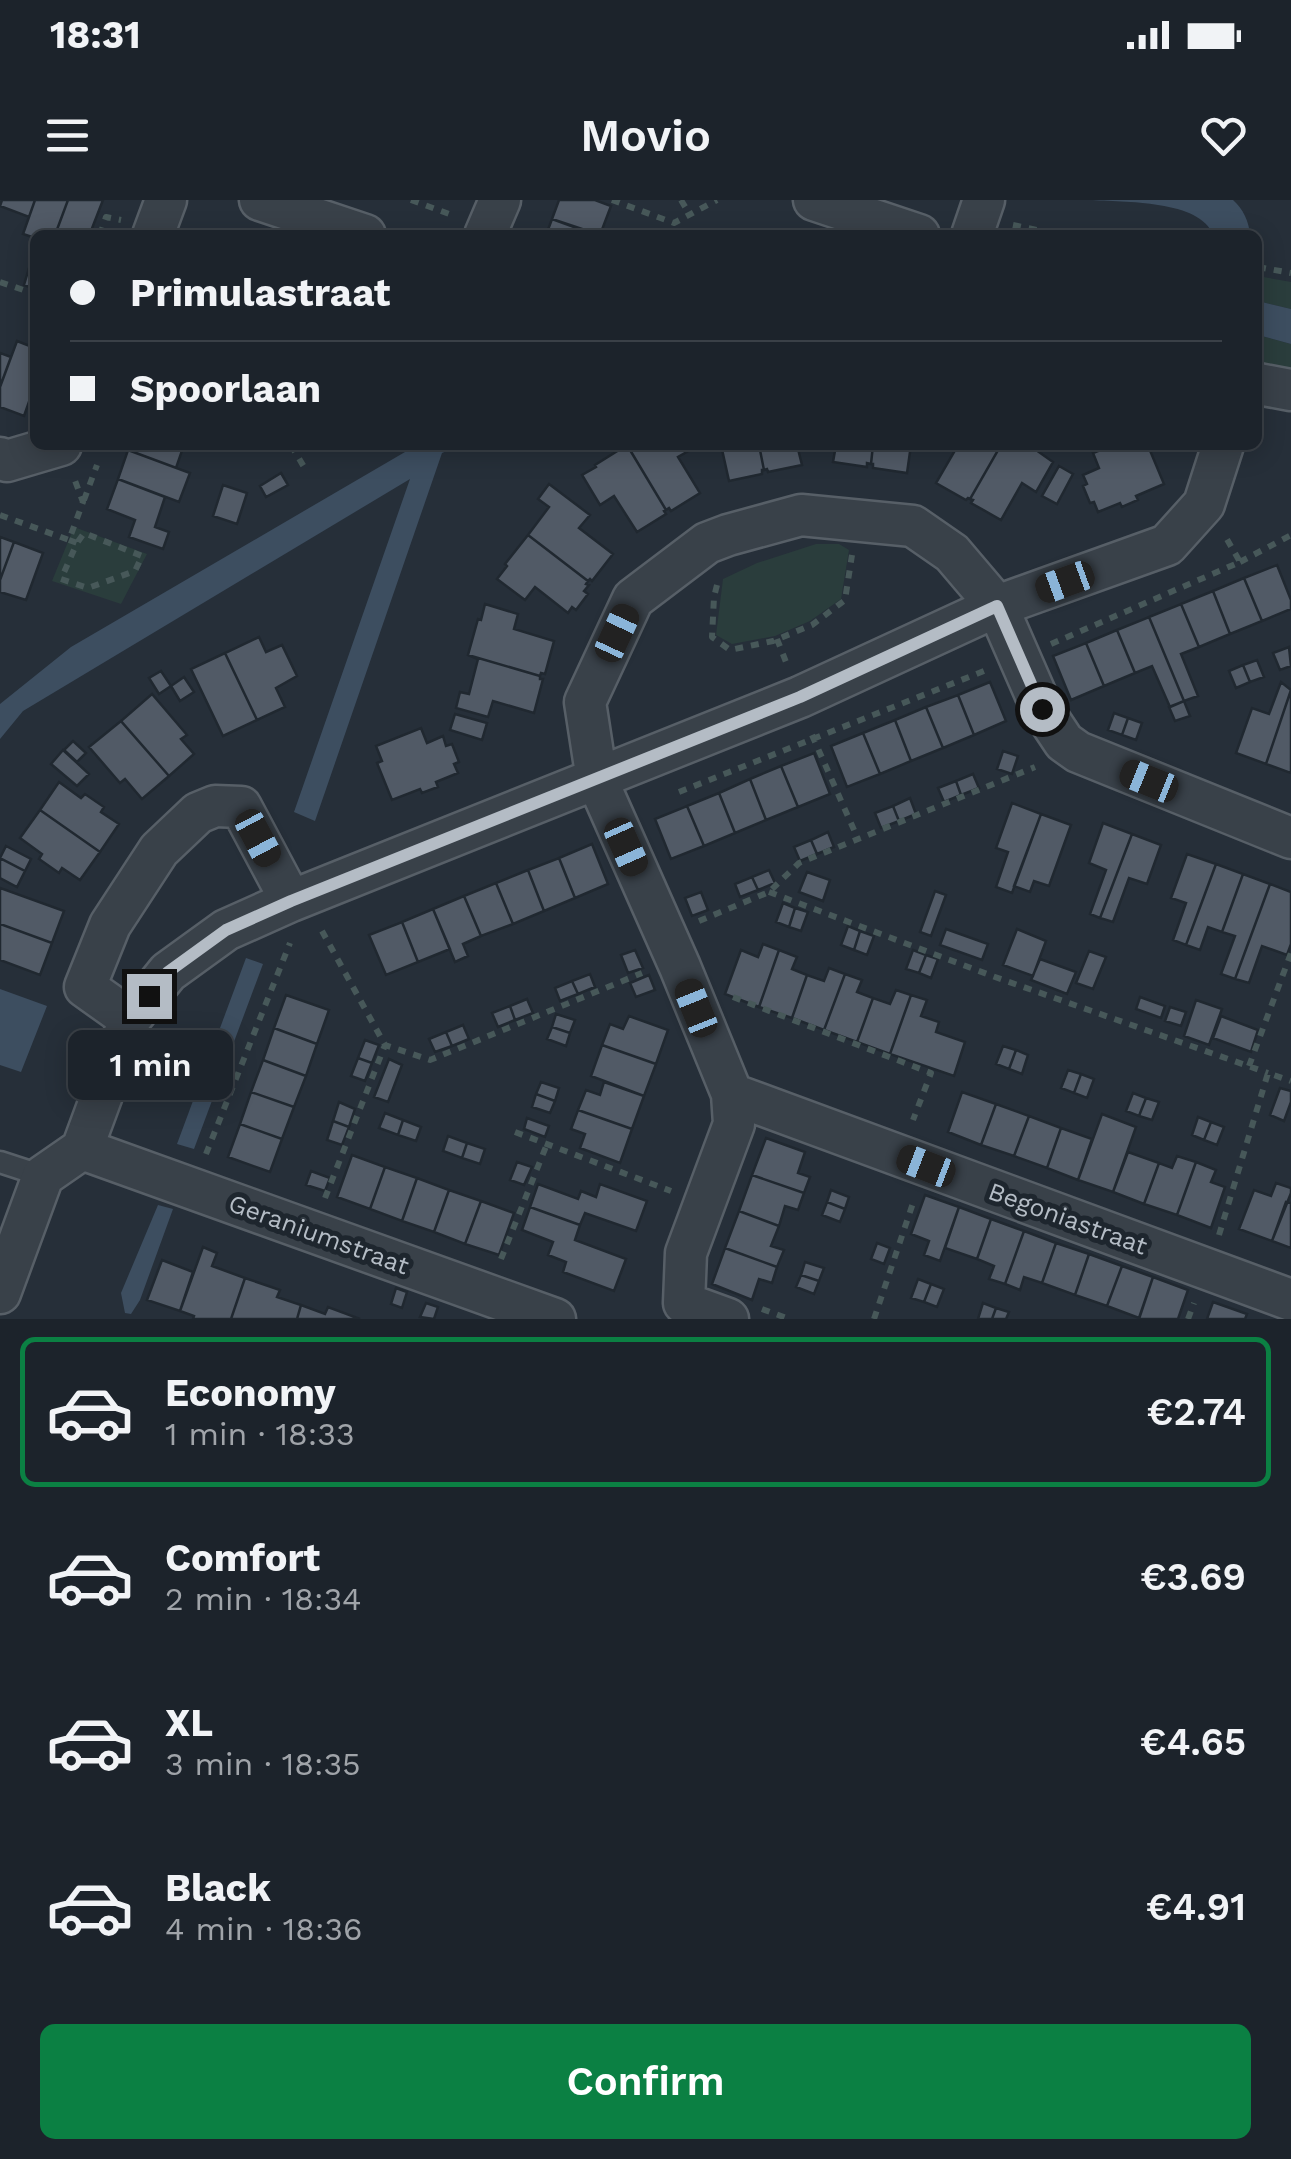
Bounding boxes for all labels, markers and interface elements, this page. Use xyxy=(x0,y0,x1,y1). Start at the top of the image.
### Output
text: 18:31 xyxy=(50,13,141,57)
icon: menu xyxy=(40,108,95,163)
icon: heart xyxy=(1196,108,1251,163)
text: Movio xyxy=(580,109,711,162)
text: Primulastraat xyxy=(130,271,390,315)
text: Spoorlaan xyxy=(130,367,321,411)
car xyxy=(1032,558,1098,606)
car xyxy=(591,599,643,667)
route start xyxy=(1020,687,1065,732)
car xyxy=(1116,756,1182,806)
car xyxy=(231,804,285,872)
car xyxy=(600,813,652,881)
route end xyxy=(127,974,172,1019)
car xyxy=(671,975,721,1041)
callout: 1 min xyxy=(66,1031,232,1101)
text: 1 min xyxy=(109,1046,192,1084)
car xyxy=(893,1141,959,1191)
street label: Begoniastraat xyxy=(984,1176,1152,1261)
street label: Geraniumstraat xyxy=(225,1188,413,1281)
icon: car xyxy=(45,1367,135,1457)
text: Economy xyxy=(165,1371,336,1415)
text: €2.74 xyxy=(1147,1390,1246,1434)
text: 1 min · 18:33 xyxy=(165,1415,355,1453)
icon: car xyxy=(45,1532,135,1622)
text: Comfort xyxy=(165,1536,320,1580)
text: €3.69 xyxy=(1140,1555,1246,1599)
text: 2 min · 18:34 xyxy=(165,1580,362,1618)
icon: car xyxy=(45,1697,135,1787)
text: XL xyxy=(165,1701,213,1745)
text: €4.65 xyxy=(1140,1720,1246,1764)
text: 3 min · 18:35 xyxy=(165,1745,361,1783)
icon: car xyxy=(45,1862,135,1952)
text: Black xyxy=(165,1866,271,1910)
text: €4.91 xyxy=(1146,1885,1246,1929)
text: 4 min · 18:36 xyxy=(165,1910,362,1948)
button: Confirm xyxy=(40,2024,1251,2139)

